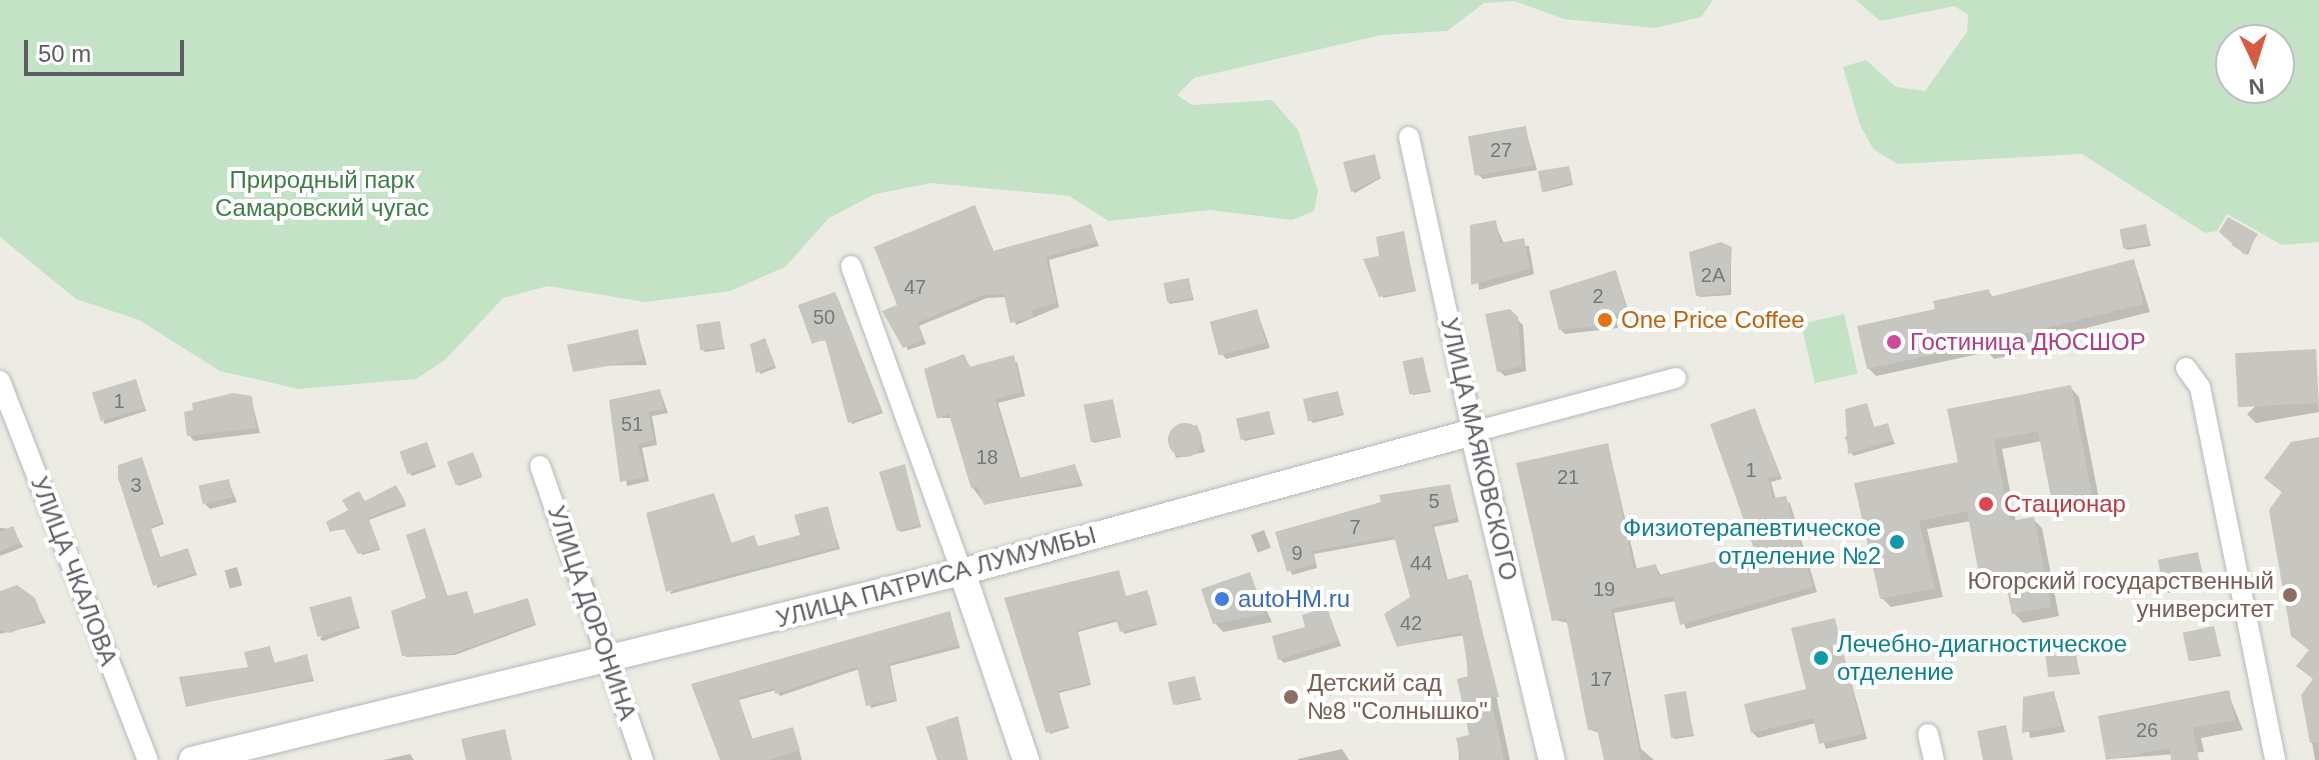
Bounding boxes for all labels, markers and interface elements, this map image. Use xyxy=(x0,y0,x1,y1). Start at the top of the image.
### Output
scale bar xyxy=(28,24,188,74)
north arrow xyxy=(2215,24,2295,104)
text: 50 m xyxy=(38,40,91,67)
text: N xyxy=(2248,73,2265,99)
house number: 27 xyxy=(1490,138,1512,162)
park label: Природный парк Самаровский чугас xyxy=(215,166,429,222)
house number: 2А xyxy=(1701,263,1725,287)
house number: 47 xyxy=(904,275,926,299)
house number: 2 xyxy=(1592,284,1604,308)
house number: 50 xyxy=(813,305,835,329)
place label: One Price Coffee xyxy=(1621,306,1805,334)
marker: One Price Coffee xyxy=(1596,311,1614,329)
street label: УЛИЦА МАЯКОВСКОГО xyxy=(1435,315,1523,583)
place label: Гостиница ДЮСШОР xyxy=(1910,328,2146,356)
marker: Гостиница ДЮСШОР xyxy=(1885,333,1903,351)
house number: 1 xyxy=(113,389,125,413)
house number: 51 xyxy=(621,412,643,436)
house number: 18 xyxy=(976,445,998,469)
house number: 1 xyxy=(1745,458,1757,482)
house number: 21 xyxy=(1557,465,1579,489)
street label: УЛИЦА ЧКАЛОВА xyxy=(25,472,123,670)
house number: 3 xyxy=(130,473,142,497)
house number: 5 xyxy=(1428,489,1440,513)
place label: Стационар xyxy=(2004,490,2126,518)
marker: Стационар xyxy=(1975,493,1997,515)
street label: УЛИЦА ДОРОНИНА xyxy=(542,502,642,724)
place label: Физиотерапевтическое отделение №2 xyxy=(1623,514,1881,570)
house number: 7 xyxy=(1349,515,1361,539)
street label: УЛИЦА ПАТРИСА ЛУМУМБЫ xyxy=(773,520,1099,634)
marker: Физиотерапевтическое отделение №2 xyxy=(1888,533,1906,551)
house number: 9 xyxy=(1291,541,1303,565)
house number: 44 xyxy=(1410,551,1432,575)
place label: Югорский государственный университет xyxy=(1967,567,2274,623)
house number: 19 xyxy=(1593,577,1615,601)
place label: autoHM.ru xyxy=(1238,585,1350,613)
marker: Югорский государственный университет xyxy=(2281,586,2299,604)
marker: autoHM.ru xyxy=(1213,590,1231,608)
house number: 42 xyxy=(1400,611,1422,635)
place label: Лечебно-диагностическое отделение xyxy=(1837,630,2127,686)
marker: Лечебно-диагностическое отделение xyxy=(1812,649,1830,667)
house number: 17 xyxy=(1590,667,1612,691)
place label: Детский сад №8 "Солнышко" xyxy=(1307,669,1488,725)
marker: Детский сад №8 "Солнышко" xyxy=(1282,688,1300,706)
house number: 26 xyxy=(2136,718,2158,742)

